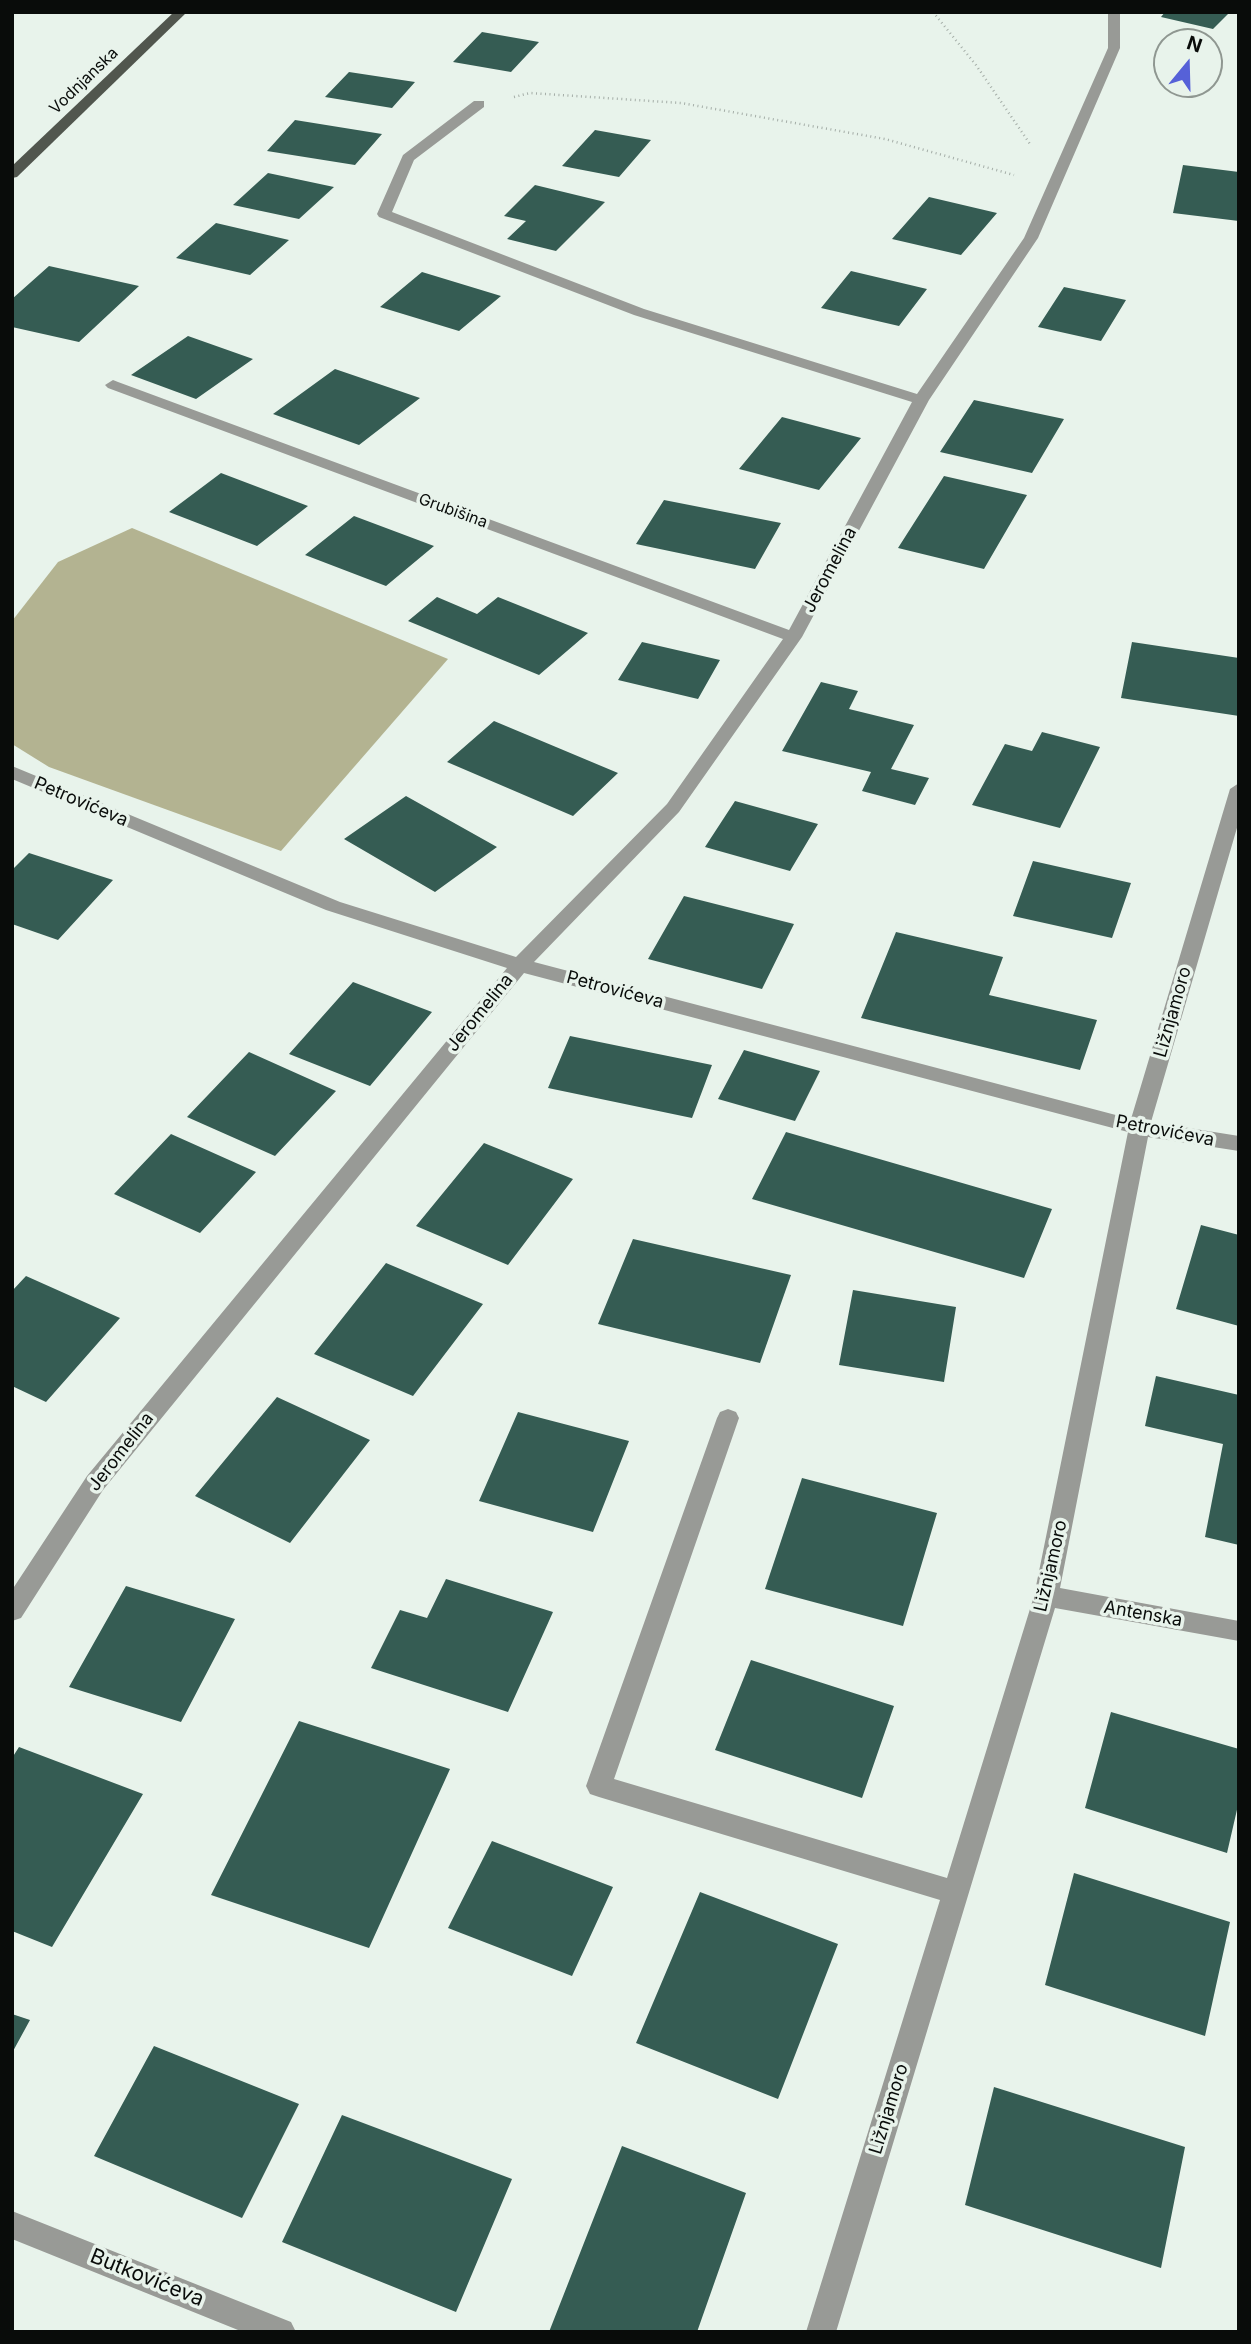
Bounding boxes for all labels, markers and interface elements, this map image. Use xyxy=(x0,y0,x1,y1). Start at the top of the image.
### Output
north arrow xyxy=(1153,28,1223,98)
text: N xyxy=(1184,31,1205,58)
street label: Vodnjanska xyxy=(46,44,122,118)
street label: Grubišina xyxy=(416,490,490,532)
street label: Jeromelina xyxy=(798,524,862,616)
street label: Petrovićeva xyxy=(31,773,131,831)
street label: Ližnjamoro xyxy=(1150,964,1196,1060)
street label: Petrovićeva xyxy=(564,967,666,1013)
street label: Jeromelina xyxy=(442,970,518,1056)
street label: Petrovićeva xyxy=(1114,1111,1216,1151)
street label: Jeromelina xyxy=(84,1408,158,1496)
street label: Ližnjamoro xyxy=(1030,1518,1072,1614)
street label: Antenska xyxy=(1102,1596,1184,1632)
street label: Ližnjamoro xyxy=(865,2061,913,2157)
street label: Butkovićeva xyxy=(86,2244,208,2312)

